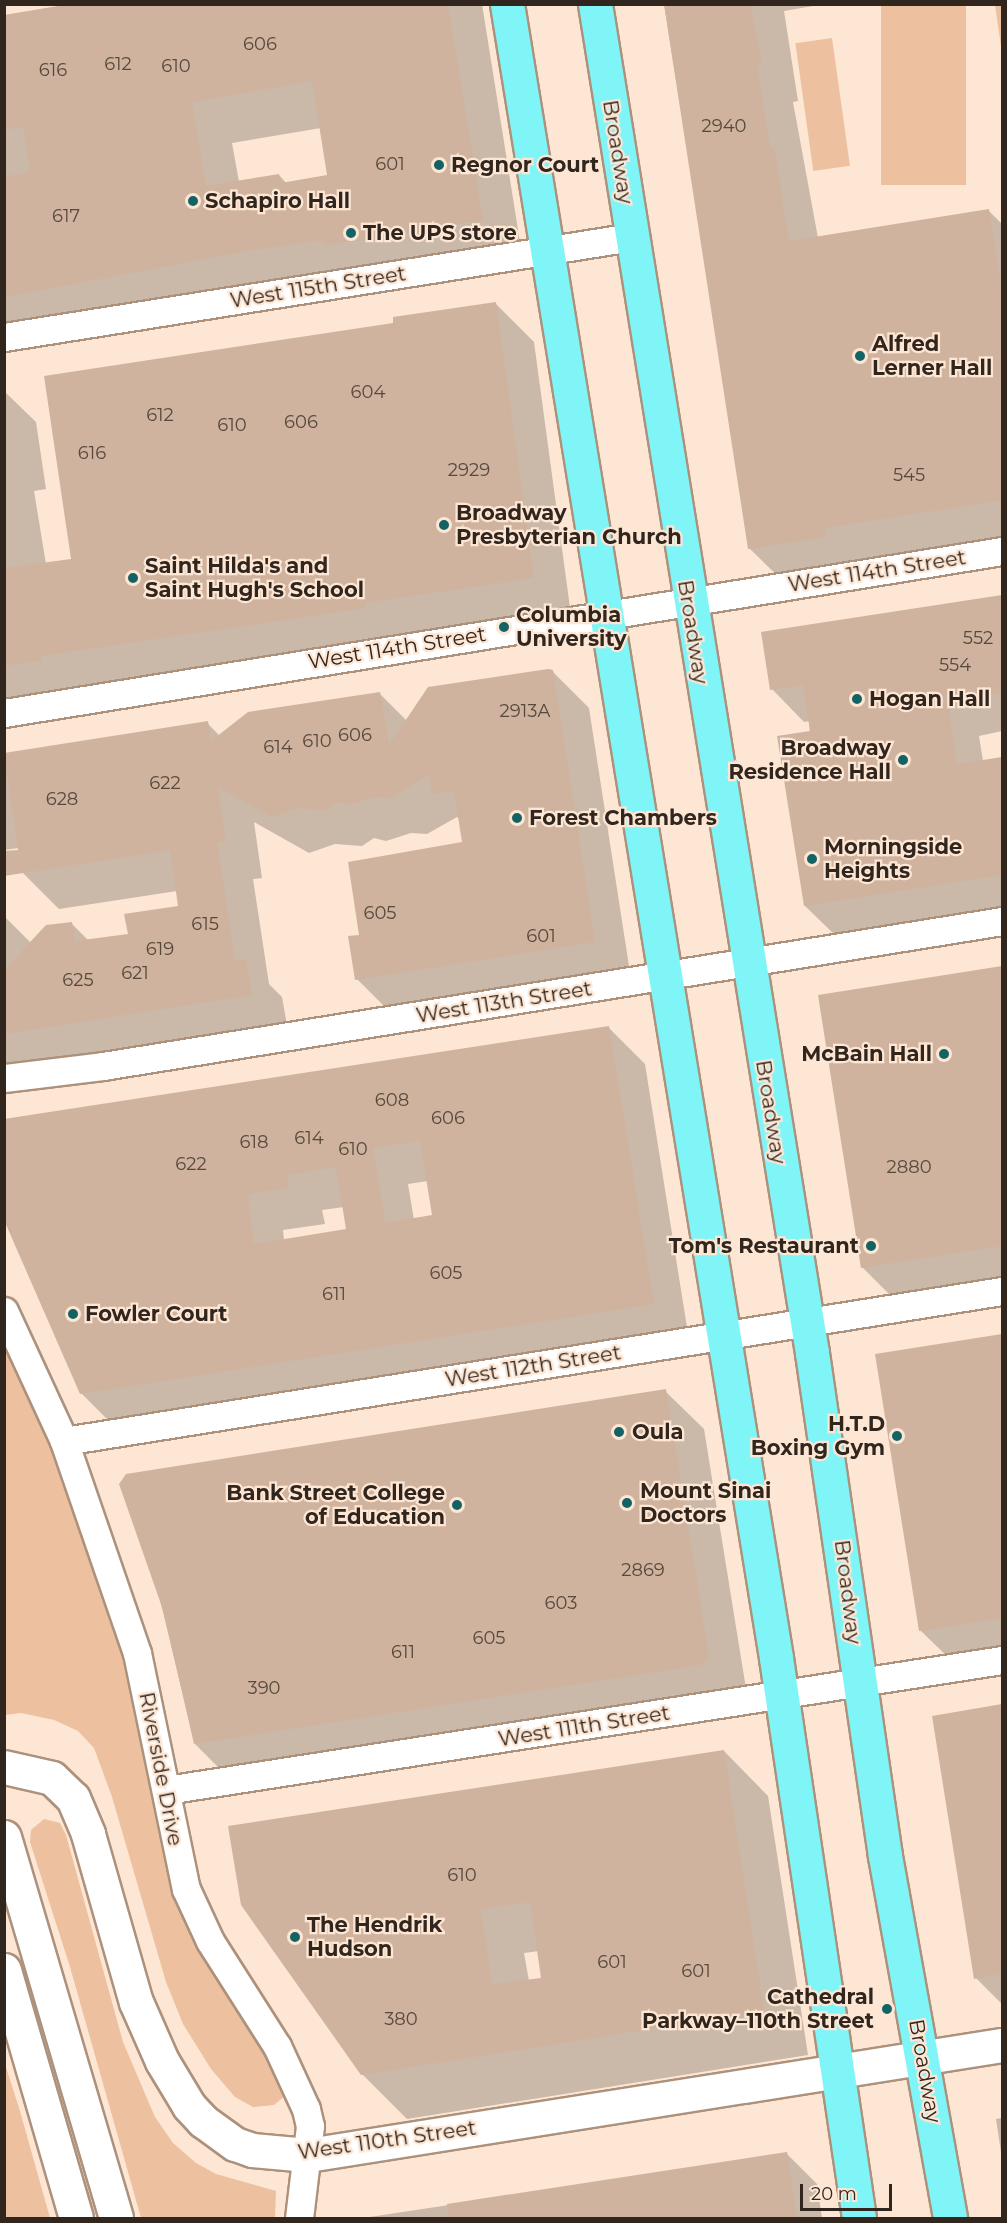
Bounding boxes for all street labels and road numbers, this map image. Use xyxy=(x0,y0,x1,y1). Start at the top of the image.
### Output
street label: Broadway xyxy=(597,98,639,206)
street label: West 115th Street xyxy=(228,261,408,313)
street label: West 114th Street xyxy=(786,544,968,598)
street label: Broadway xyxy=(672,578,714,686)
street label: West 114th Street xyxy=(306,621,488,675)
street label: West 113th Street xyxy=(414,976,594,1028)
street label: Broadway xyxy=(750,1058,792,1166)
street label: West 112th Street xyxy=(443,1340,623,1392)
street label: Broadway xyxy=(829,1538,867,1646)
street label: Riverside Drive xyxy=(134,1690,188,1848)
street label: West 111th Street xyxy=(496,1700,672,1752)
street label: Broadway xyxy=(903,2017,947,2125)
street label: West 110th Street xyxy=(296,2115,478,2165)

